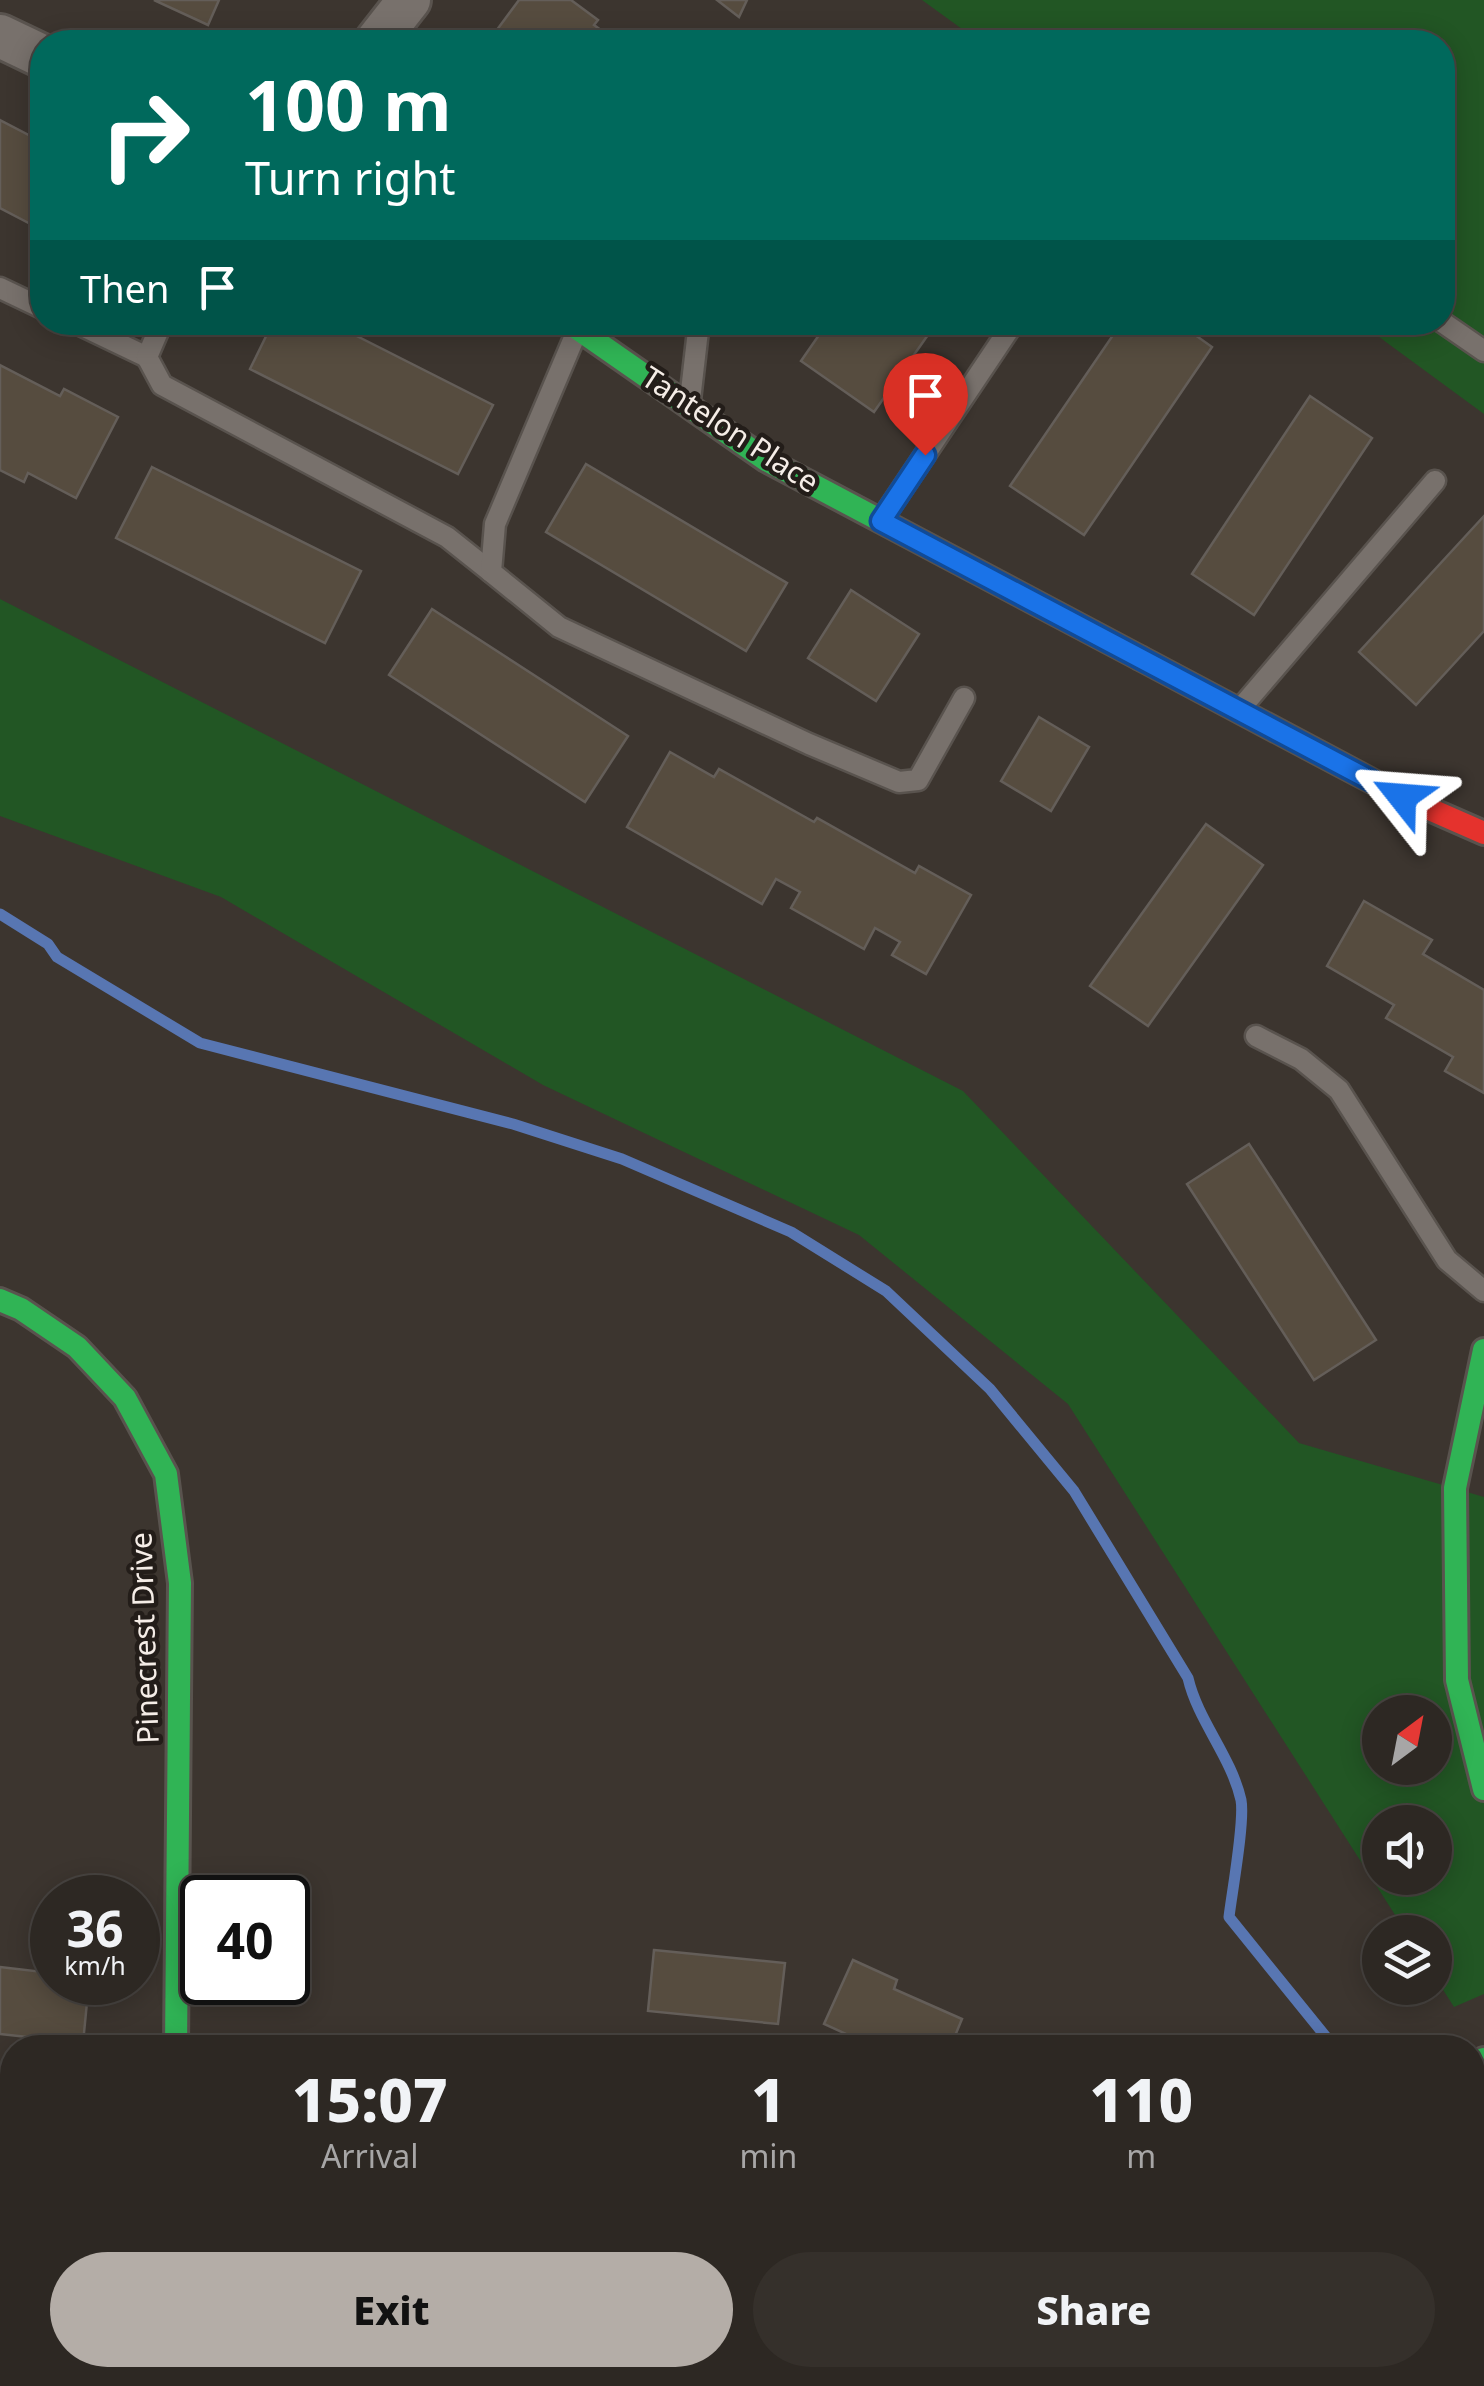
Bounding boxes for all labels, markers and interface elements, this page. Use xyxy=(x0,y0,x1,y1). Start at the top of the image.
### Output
text: 100 m xyxy=(245,56,452,152)
icon: right xyxy=(80,70,210,200)
text: Turn right xyxy=(245,147,456,208)
icon: arrive xyxy=(190,260,245,315)
text: Then xyxy=(80,262,170,314)
pin xyxy=(883,353,968,456)
street label: Tantelon Place xyxy=(634,356,827,501)
icon: arrive xyxy=(898,368,953,423)
position arrow xyxy=(1350,745,1454,849)
street label: Pinecrest Drive xyxy=(119,1532,168,1745)
north arrow xyxy=(1362,1695,1452,1785)
map controls xyxy=(1362,1695,1452,2005)
button: sound xyxy=(1362,1805,1452,1895)
speed limit sign: 40 xyxy=(180,1875,310,2005)
text: 36 xyxy=(66,1894,124,1962)
button: layers xyxy=(1362,1915,1452,2005)
text: km/h xyxy=(64,1948,126,1982)
text: 15:07 xyxy=(292,2058,448,2140)
text: 1 xyxy=(751,2058,786,2140)
text: 110 xyxy=(1089,2058,1193,2140)
text: Arrival xyxy=(321,2134,419,2177)
text: min xyxy=(739,2134,797,2177)
text: m xyxy=(1126,2134,1156,2177)
button: Exit xyxy=(50,2252,733,2367)
button: Share xyxy=(753,2252,1435,2367)

